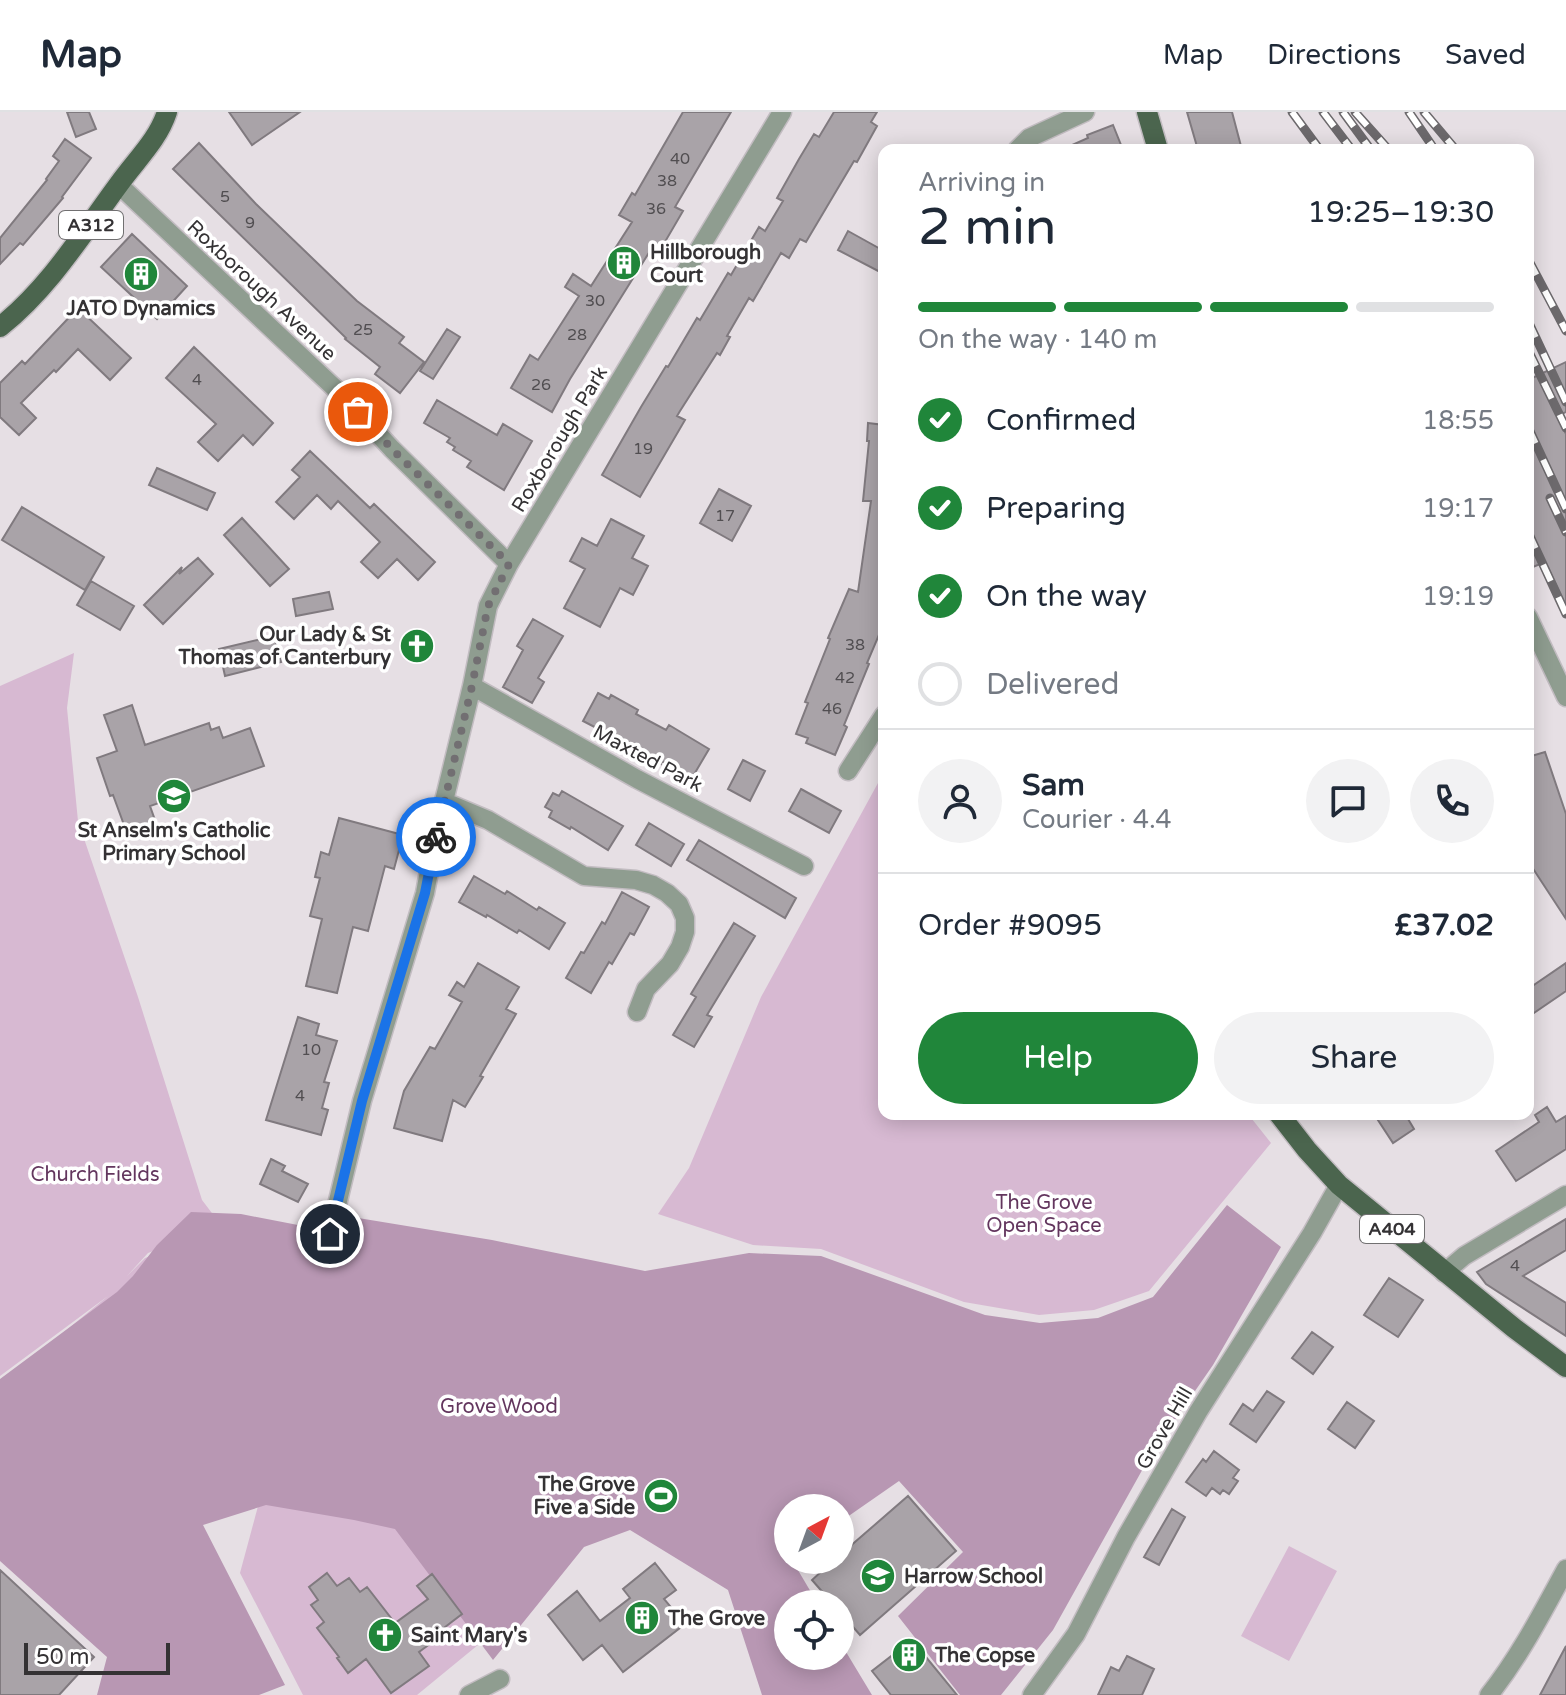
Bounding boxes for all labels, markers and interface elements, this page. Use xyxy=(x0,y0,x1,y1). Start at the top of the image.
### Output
text: Map xyxy=(40,32,122,78)
text: Map xyxy=(1163,38,1223,72)
text: Directions xyxy=(1267,38,1401,72)
text: Saved xyxy=(1445,38,1526,72)
house number: 40 xyxy=(670,149,690,169)
text: Arriving in xyxy=(918,167,1045,198)
house number: 38 xyxy=(657,171,677,191)
house number: 5 xyxy=(220,187,230,207)
text: 19:25–19:30 xyxy=(1307,194,1494,231)
text: 2 min xyxy=(918,196,1057,259)
house number: 36 xyxy=(646,199,666,219)
road number: A312 xyxy=(59,211,123,239)
house number: 9 xyxy=(245,213,255,233)
street label: Roxborough Avenue xyxy=(182,215,341,366)
place label: Hillborough Court xyxy=(650,241,761,288)
building icon: Hillborough Court xyxy=(605,244,643,282)
building icon: JATO Dynamics xyxy=(122,255,160,293)
house number: 30 xyxy=(585,291,605,311)
place label: JATO Dynamics xyxy=(66,297,216,321)
house number: 25 xyxy=(353,320,373,340)
text: On the way · 140 m xyxy=(918,324,1157,355)
house number: 28 xyxy=(567,325,587,345)
street label: Roxborough Park xyxy=(507,362,613,517)
house number: 4 xyxy=(192,370,202,390)
house number: 26 xyxy=(531,375,551,395)
pin xyxy=(324,378,392,446)
icon: bag xyxy=(336,390,380,434)
icon: check xyxy=(918,398,962,442)
text: Confirmed xyxy=(986,402,1137,439)
text: 18:55 xyxy=(1422,405,1494,436)
house number: 19 xyxy=(633,439,653,459)
icon: check xyxy=(918,486,962,530)
text: Preparing xyxy=(986,490,1126,527)
text: 19:17 xyxy=(1422,493,1494,524)
house number: 17 xyxy=(715,506,735,526)
icon: check xyxy=(918,574,962,618)
text: On the way xyxy=(986,578,1147,615)
text: 19:19 xyxy=(1422,581,1494,612)
place label: Our Lady & St Thomas of Canterbury xyxy=(178,623,391,670)
church icon: Our Lady & St Thomas of Canterbury xyxy=(398,627,436,665)
house number: 38 xyxy=(845,635,865,655)
text: Delivered xyxy=(986,666,1120,703)
house number: 42 xyxy=(835,668,855,688)
house number: 46 xyxy=(822,699,842,719)
street label: Maxted Park xyxy=(589,720,707,798)
button: person xyxy=(918,759,1002,843)
button: chat xyxy=(1306,759,1390,843)
button: phone xyxy=(1410,759,1494,843)
text: Sam xyxy=(1022,767,1085,804)
school or university icon: St Anselm's Catholic Primary School xyxy=(155,777,193,815)
courier xyxy=(396,797,476,877)
text: Courier · 4.4 xyxy=(1022,804,1172,835)
icon: bike xyxy=(414,815,458,859)
place label: St Anselm's Catholic Primary School xyxy=(78,819,271,866)
text: Order #9095 xyxy=(918,907,1102,944)
text: £37.02 xyxy=(1394,907,1494,944)
button: Help xyxy=(918,1012,1198,1104)
button: Share xyxy=(1214,1012,1494,1104)
house number: 10 xyxy=(301,1040,321,1060)
house number: 4 xyxy=(295,1086,305,1106)
park label: Church Fields xyxy=(30,1163,160,1187)
park label: The Grove Open Space xyxy=(986,1191,1102,1238)
pin xyxy=(296,1200,364,1268)
icon: home xyxy=(308,1212,352,1256)
road number: A404 xyxy=(1360,1215,1424,1243)
house number: 4 xyxy=(1510,1256,1520,1276)
street label: Grove Hill xyxy=(1132,1383,1198,1474)
park label: Grove Wood xyxy=(440,1395,558,1419)
place label: The Grove Five a Side xyxy=(534,1473,635,1520)
sports icon: The Grove Five a Side xyxy=(642,1477,680,1515)
north arrow xyxy=(774,1494,854,1574)
map controls xyxy=(774,1494,854,1670)
school or university icon: Harrow School xyxy=(859,1557,897,1595)
place label: Harrow School xyxy=(904,1565,1043,1589)
button: locate xyxy=(774,1590,854,1670)
building icon: The Grove xyxy=(623,1599,661,1637)
place label: The Grove xyxy=(667,1607,765,1631)
church icon: Saint Mary's xyxy=(366,1616,404,1654)
place label: Saint Mary's xyxy=(411,1624,528,1648)
building icon: The Copse xyxy=(890,1636,928,1674)
scale bar xyxy=(24,1639,170,1675)
text: 50 m xyxy=(36,1644,90,1670)
place label: The Copse xyxy=(934,1644,1035,1668)

